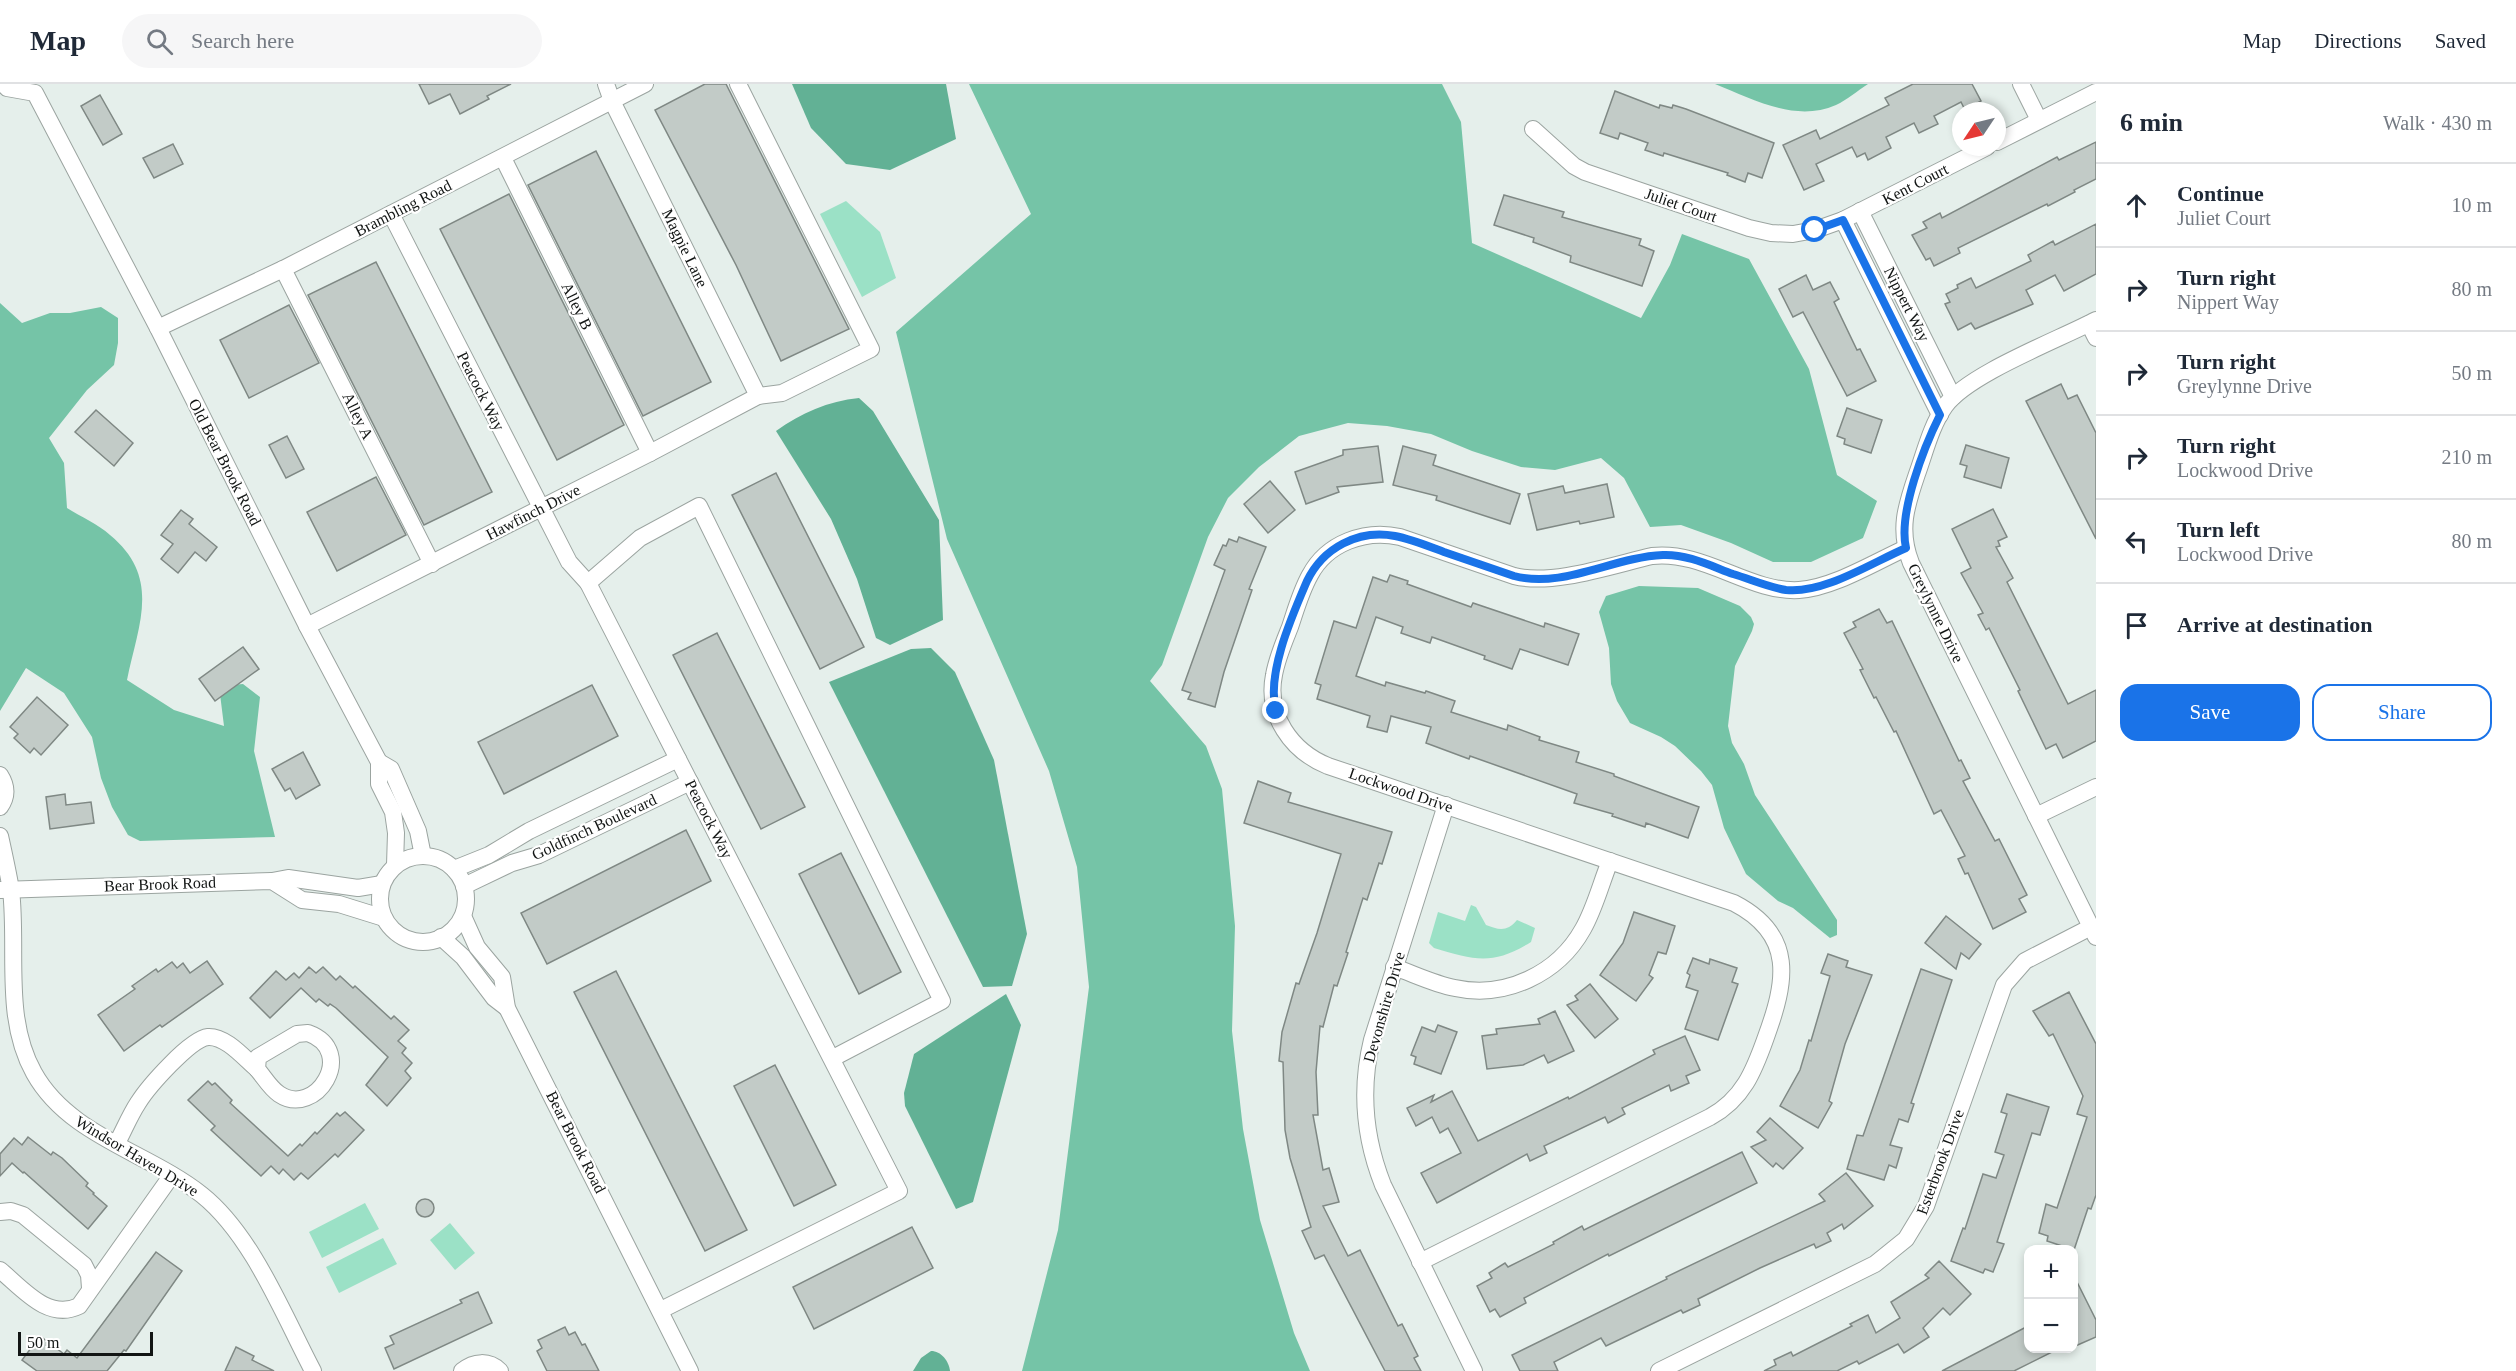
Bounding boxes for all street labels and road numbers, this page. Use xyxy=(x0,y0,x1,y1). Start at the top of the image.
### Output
street label: Kent Court xyxy=(1879,160,1951,208)
street label: Brambling Road xyxy=(352,176,455,241)
street label: Juliet Court xyxy=(1643,185,1720,225)
street label: Magpie Lane xyxy=(658,206,711,290)
street label: Nippert Way xyxy=(1880,264,1933,345)
street label: Alley B xyxy=(557,280,596,333)
street label: Peacock Way xyxy=(453,349,508,434)
street label: Alley A xyxy=(338,390,377,443)
street label: Old Bear Brook Road xyxy=(186,396,264,528)
street label: Hawfinch Drive xyxy=(483,481,583,543)
street label: Greylynne Drive xyxy=(1904,561,1967,666)
street label: Lockwood Drive xyxy=(1347,764,1455,816)
street label: Peacock Way xyxy=(681,777,736,862)
street label: Goldfinch Boulevard xyxy=(529,791,659,863)
street label: Bear Brook Road xyxy=(104,874,216,894)
street label: Devonshire Drive xyxy=(1360,950,1408,1064)
street label: Bear Brook Road xyxy=(543,1088,609,1196)
street label: Esterbrook Drive xyxy=(1913,1107,1967,1217)
street label: Windsor Haven Drive xyxy=(72,1112,202,1200)

